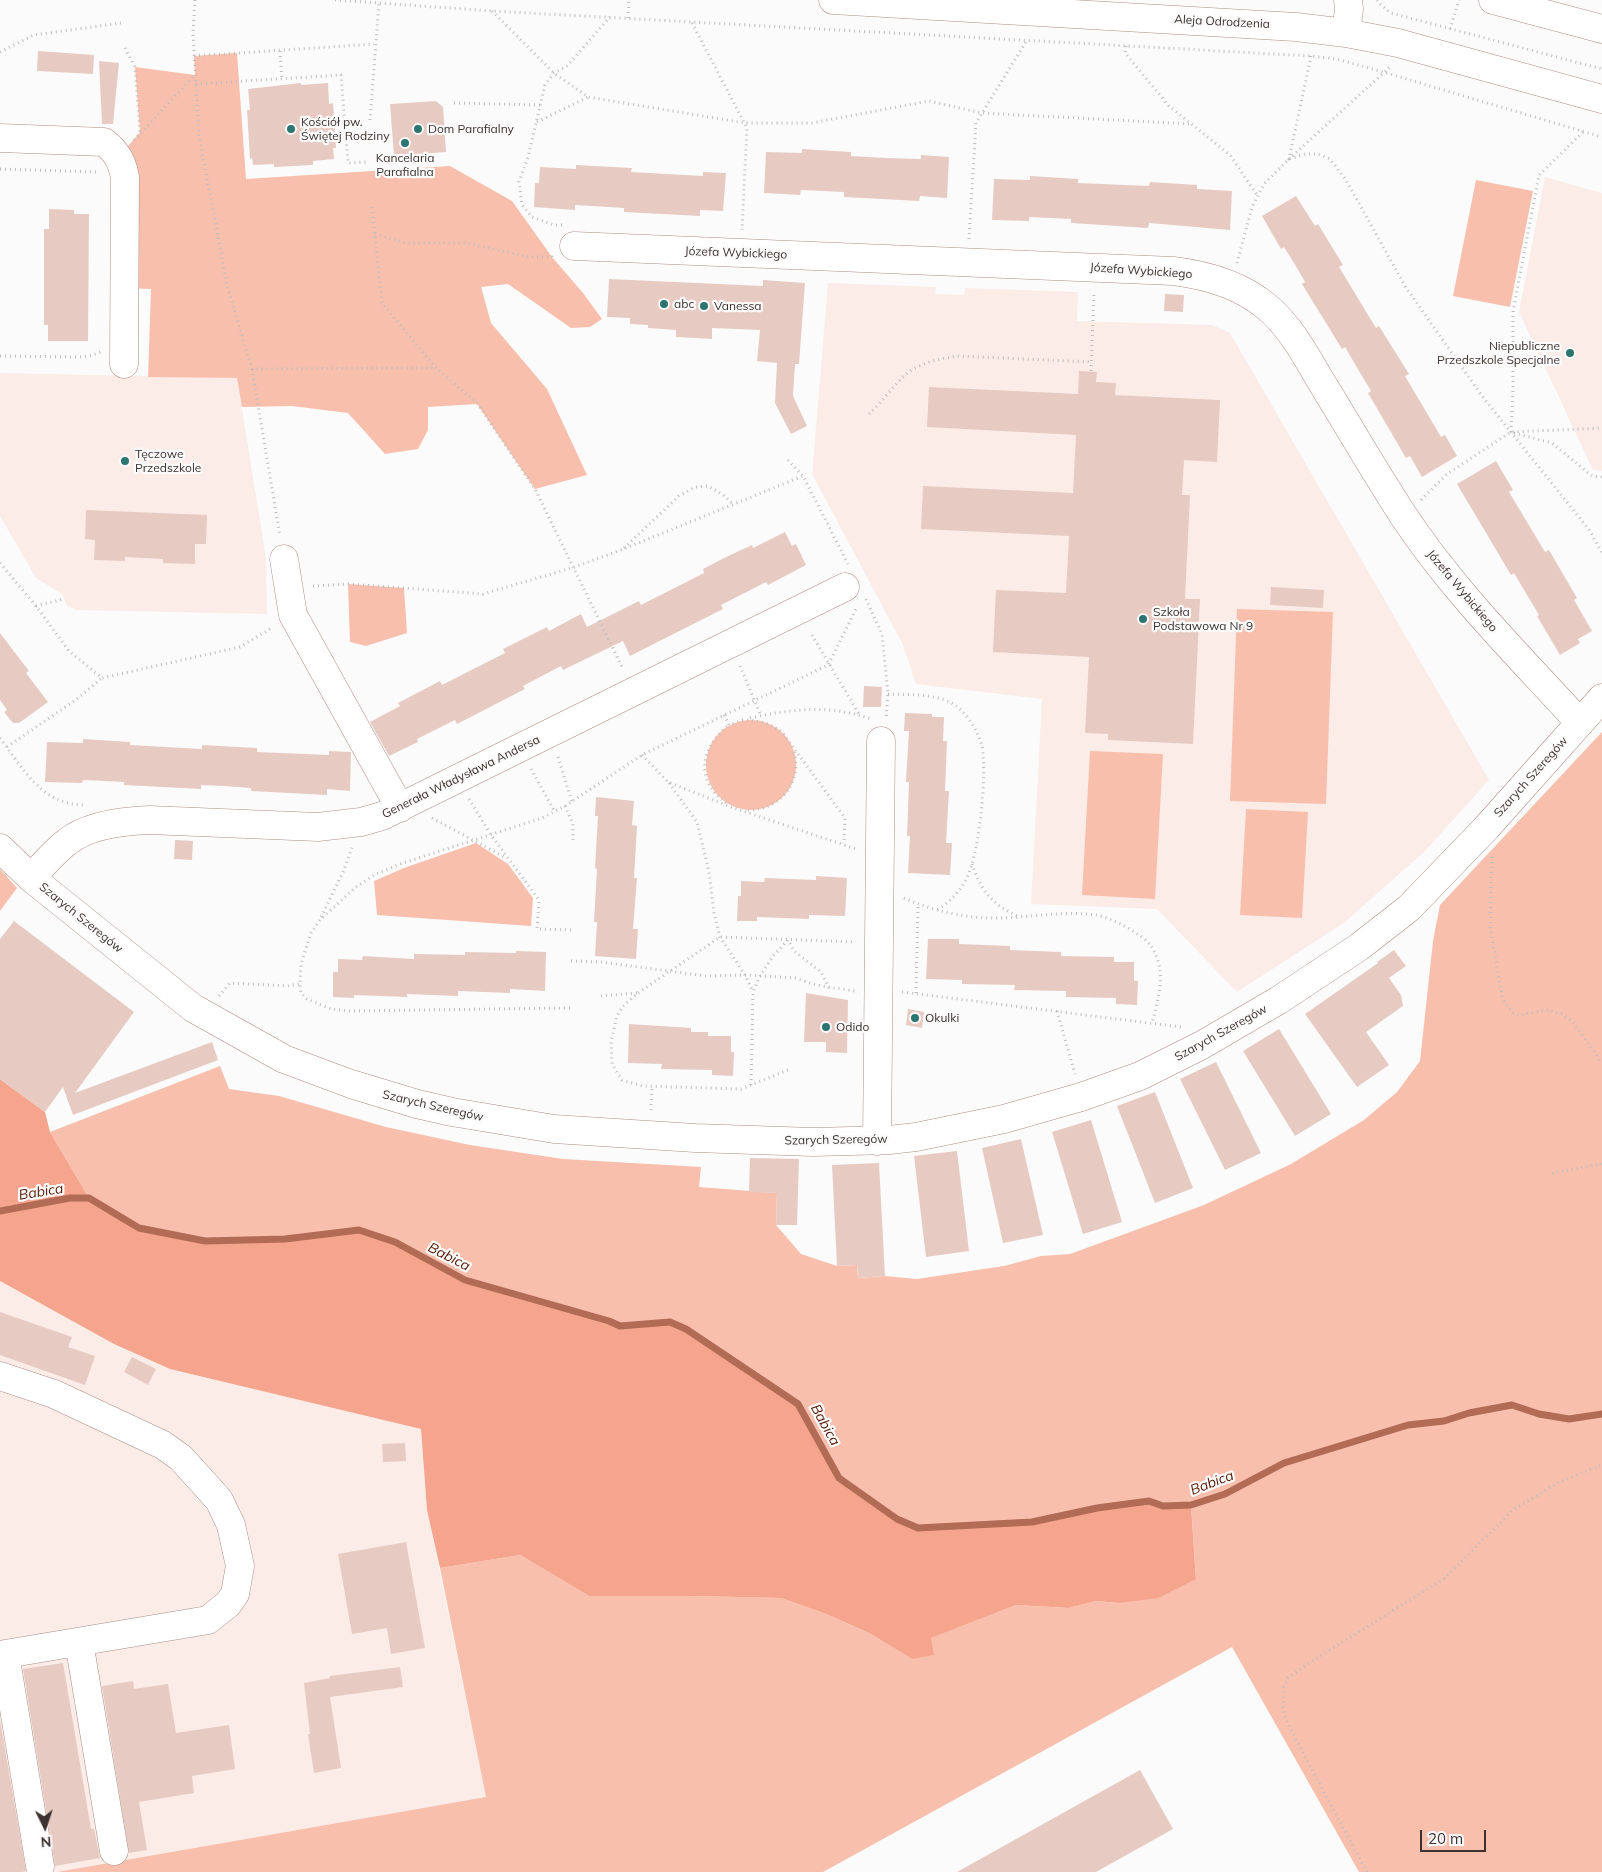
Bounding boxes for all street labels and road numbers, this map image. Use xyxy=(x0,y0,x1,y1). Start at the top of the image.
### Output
street label: Aleja Odrodzenia xyxy=(1174,12,1270,32)
street label: Józefa Wybickiego xyxy=(684,244,788,262)
street label: Józefa Wybickiego xyxy=(1089,260,1193,282)
street label: Józefa Wybickiego xyxy=(1423,547,1501,635)
street label: Generała Władysława Andersa xyxy=(380,732,542,822)
street label: Szarych Szeregów xyxy=(1491,734,1571,820)
street label: Szarych Szeregów xyxy=(36,880,126,956)
street label: Szarych Szeregów xyxy=(1172,1002,1270,1064)
street label: Szarych Szeregów xyxy=(381,1087,485,1125)
street label: Szarych Szeregów xyxy=(784,1132,888,1148)

